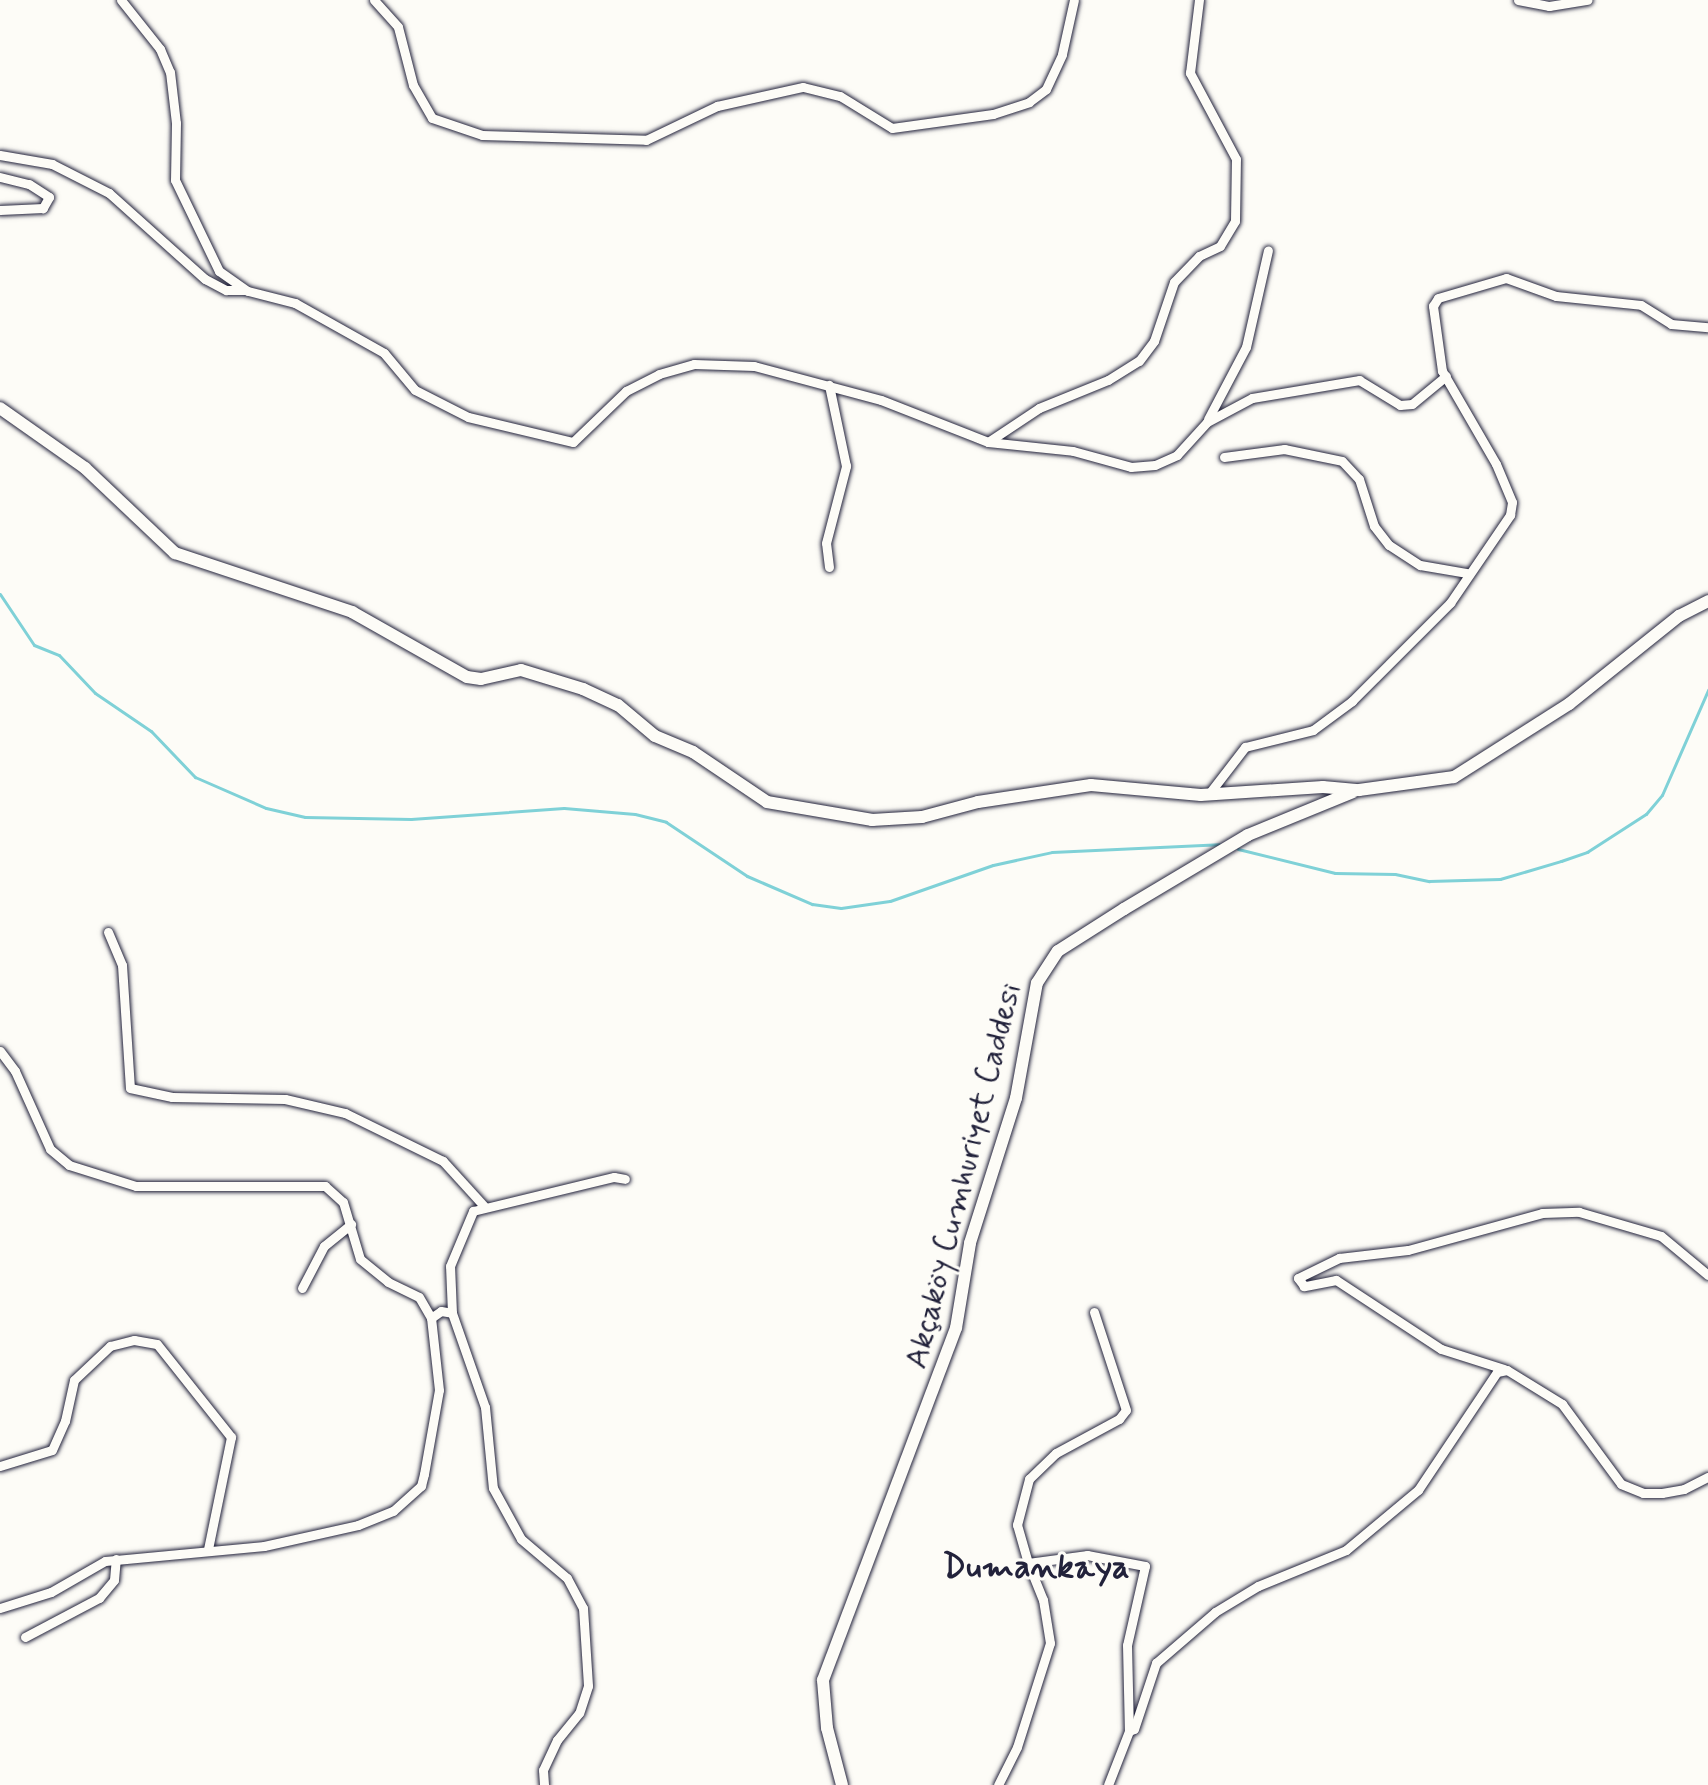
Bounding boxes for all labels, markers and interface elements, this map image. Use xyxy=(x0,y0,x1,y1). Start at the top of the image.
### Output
street label: Akçaköy Cumhuriyet Caddesi xyxy=(897,978,1031,1374)
district label: Dumankaya xyxy=(943,1548,1129,1588)

